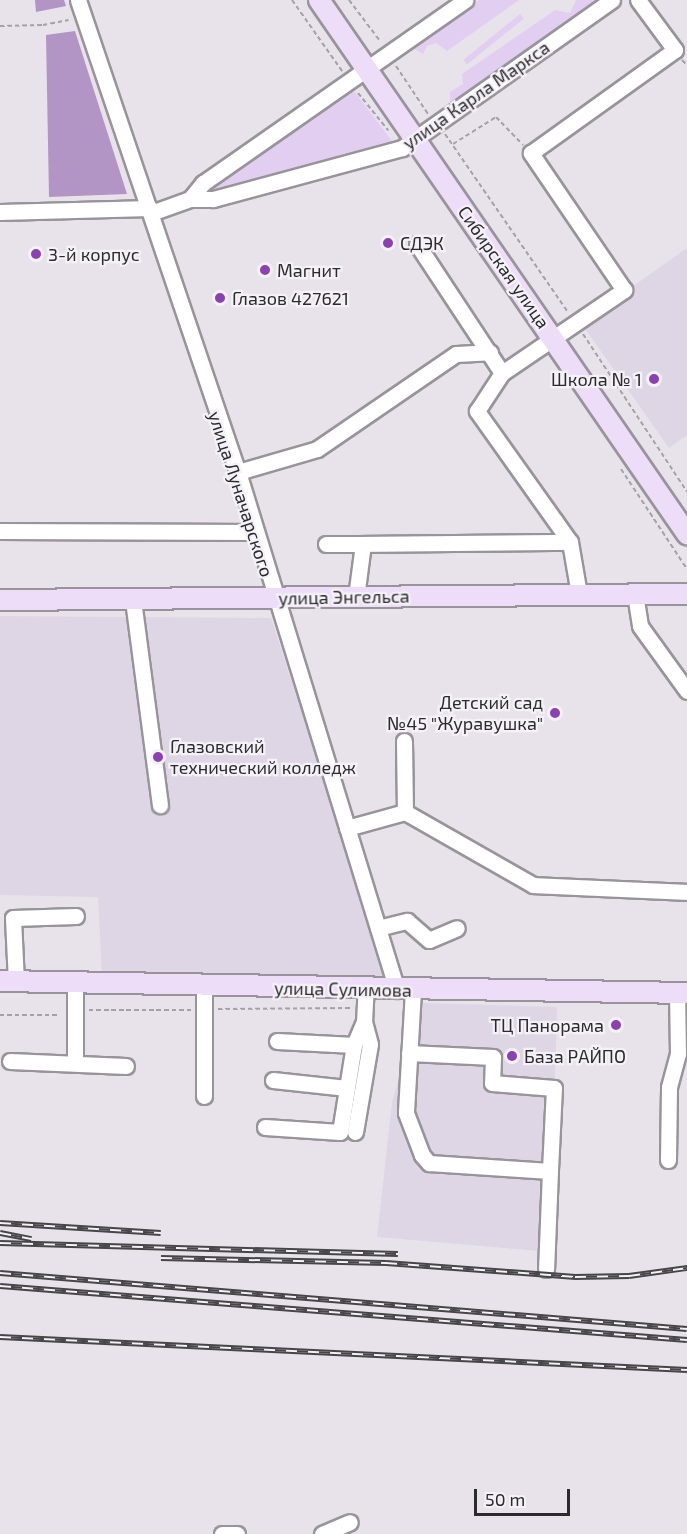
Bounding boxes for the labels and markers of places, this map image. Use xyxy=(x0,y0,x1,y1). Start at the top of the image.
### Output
place label: СДЭК xyxy=(400,232,444,254)
marker: СДЭК xyxy=(381,236,395,250)
place label: 3-й корпус xyxy=(48,243,140,265)
marker: 3-й корпус xyxy=(29,247,43,261)
place label: Магнит xyxy=(277,259,341,281)
marker: Магнит xyxy=(258,263,272,277)
place label: Глазов 427621 xyxy=(232,287,349,309)
marker: Глазов 427621 xyxy=(213,291,227,305)
place label: Школа № 1 xyxy=(551,368,642,390)
marker: Школа № 1 xyxy=(647,372,661,386)
place label: Детский сад №45 "Журавушка" xyxy=(387,692,543,734)
marker: Детский сад №45 "Журавушка" xyxy=(548,706,562,720)
place label: Глазовский технический колледж xyxy=(170,736,356,778)
marker: Глазовский технический колледж xyxy=(151,750,165,764)
place label: ТЦ Панорама xyxy=(491,1014,604,1036)
marker: ТЦ Панорама xyxy=(609,1018,623,1032)
place label: База РАЙПО xyxy=(524,1045,626,1067)
marker: База РАЙПО xyxy=(505,1049,519,1063)

